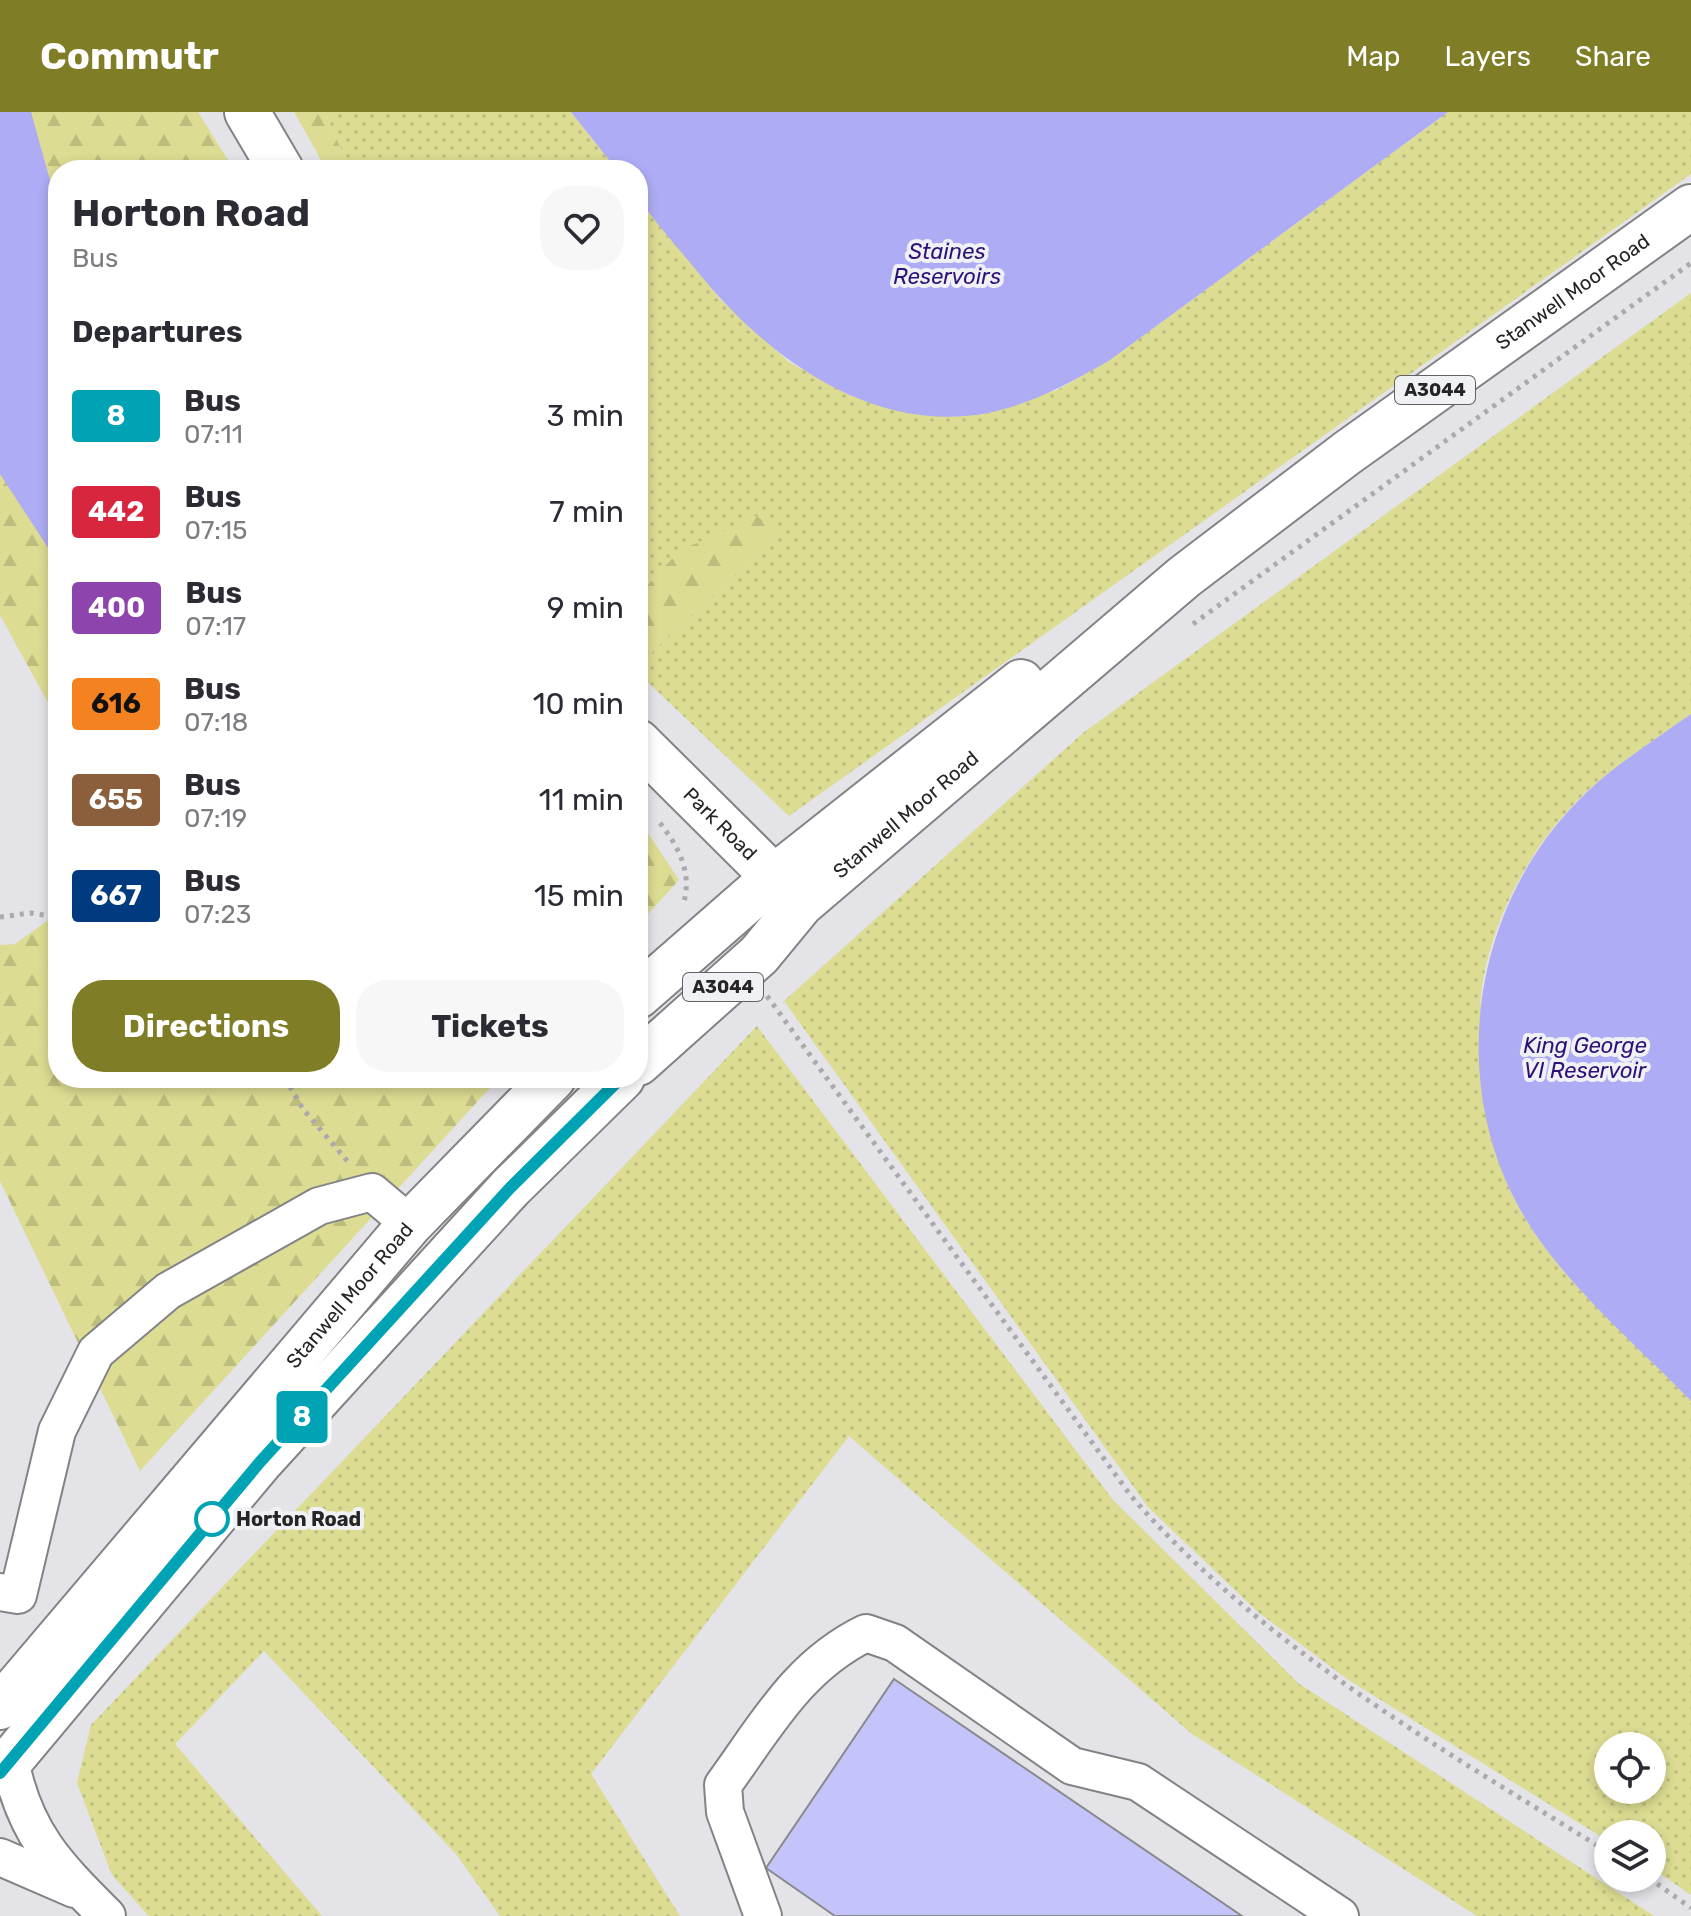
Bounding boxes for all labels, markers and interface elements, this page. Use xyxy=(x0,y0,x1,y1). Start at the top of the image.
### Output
text: Commutr xyxy=(40,33,219,79)
text: Map xyxy=(1346,40,1401,73)
text: Layers xyxy=(1445,40,1531,73)
text: Share xyxy=(1575,40,1651,73)
button: heart xyxy=(540,186,624,270)
text: Horton Road xyxy=(72,190,310,236)
street label: Stanwell Moor Road xyxy=(1491,229,1654,355)
water label: Staines Reservoirs xyxy=(893,238,1001,290)
text: Bus xyxy=(72,243,118,274)
text: Departures xyxy=(72,314,243,350)
road number: A3044 xyxy=(1395,376,1475,404)
text: Bus xyxy=(184,383,241,419)
text: 3 min xyxy=(547,398,624,434)
text: 8 xyxy=(107,399,125,432)
text: 07:11 xyxy=(184,419,243,450)
text: Bus xyxy=(184,479,241,515)
text: 7 min xyxy=(549,494,624,530)
text: 442 xyxy=(88,495,144,528)
text: 07:15 xyxy=(184,515,248,546)
text: Bus xyxy=(185,575,242,611)
text: 9 min xyxy=(547,590,624,626)
text: 400 xyxy=(88,591,145,624)
text: 07:17 xyxy=(185,611,246,642)
text: Bus xyxy=(184,671,241,707)
text: 10 min xyxy=(533,686,624,722)
text: 616 xyxy=(91,687,141,720)
text: 07:18 xyxy=(184,707,248,738)
street label: Stanwell Moor Road xyxy=(828,746,983,883)
text: Bus xyxy=(184,767,241,803)
text: 11 min xyxy=(539,782,624,818)
street label: Park Road xyxy=(679,782,762,865)
text: 655 xyxy=(89,783,143,816)
text: 07:19 xyxy=(184,803,247,834)
text: Bus xyxy=(184,863,241,899)
text: 15 min xyxy=(534,878,624,914)
text: 667 xyxy=(90,879,142,912)
text: 07:23 xyxy=(184,899,251,930)
road number: A3044 xyxy=(683,973,763,1001)
button: Directions xyxy=(72,980,340,1072)
button: Tickets xyxy=(356,980,624,1072)
water label: King George VI Reservoir xyxy=(1523,1032,1648,1084)
street label: Stanwell Moor Road xyxy=(281,1218,418,1373)
line badge: 8 xyxy=(276,1391,328,1443)
text: 8 xyxy=(293,1400,311,1433)
marker: Horton Road xyxy=(195,1502,229,1536)
place label: Horton Road xyxy=(236,1507,361,1531)
map controls xyxy=(1594,1732,1666,1892)
button: locate xyxy=(1594,1732,1666,1804)
button: layers xyxy=(1594,1820,1666,1892)

